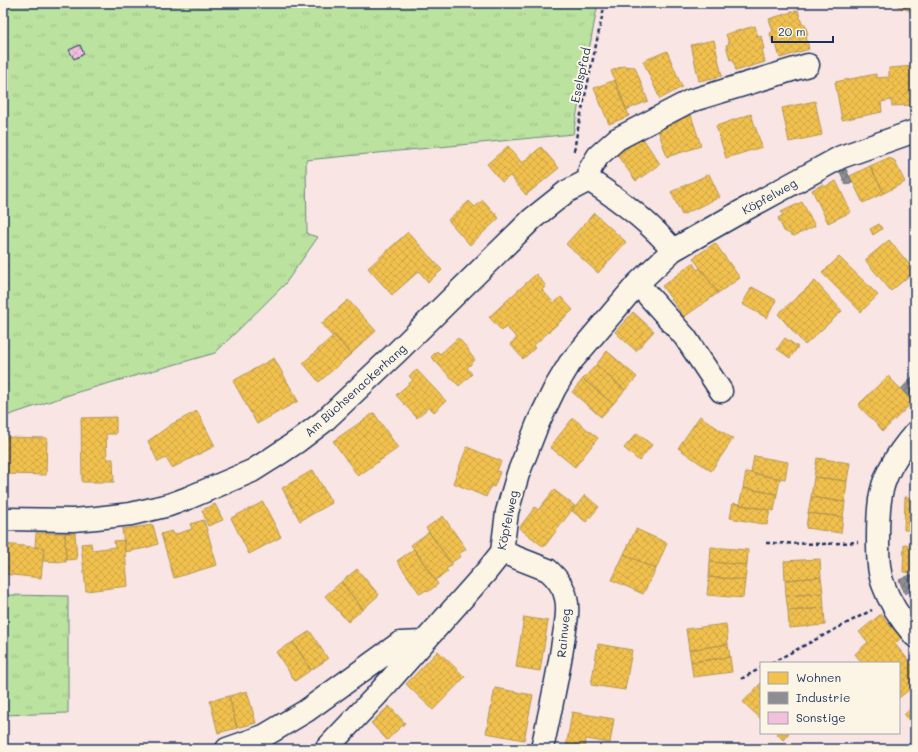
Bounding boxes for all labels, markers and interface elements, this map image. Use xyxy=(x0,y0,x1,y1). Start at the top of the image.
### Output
scale bar xyxy=(772,18,833,44)
text: 20 m xyxy=(778,23,806,39)
street label: Eselspfad xyxy=(566,46,594,104)
street label: Köpfelweg xyxy=(739,174,799,218)
street label: Am Büchsenackerhang xyxy=(301,340,409,440)
street label: Köpfelweg xyxy=(493,489,521,551)
street label: Rainweg xyxy=(552,608,574,658)
legend xyxy=(760,662,900,734)
text: Wohnen xyxy=(796,669,841,685)
text: Industrie xyxy=(796,689,850,705)
text: Sonstige xyxy=(796,709,846,725)

